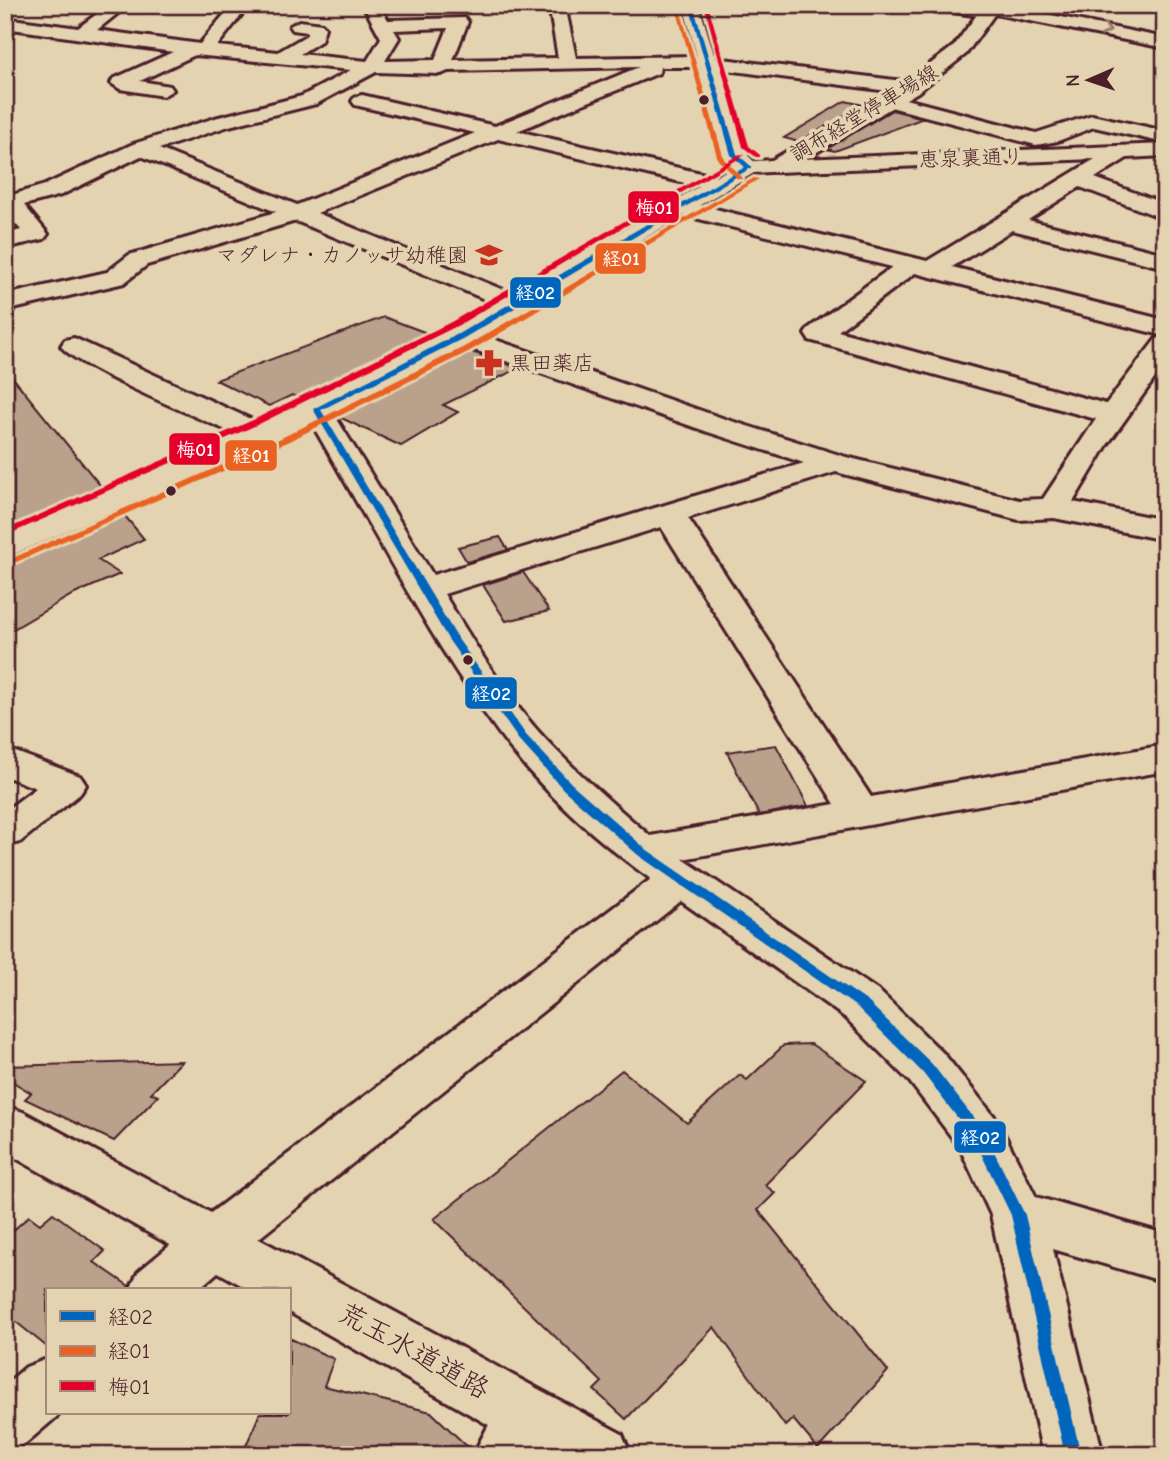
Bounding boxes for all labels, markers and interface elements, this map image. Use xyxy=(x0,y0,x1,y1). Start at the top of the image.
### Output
one-way arrow xyxy=(1100,21,1112,36)
north arrow xyxy=(1054,46,1124,116)
street label: 調布経堂停車場線 xyxy=(786,59,942,167)
text: N xyxy=(1062,74,1084,87)
unlabelled marker xyxy=(697,93,711,107)
street label: 恵泉裏通り xyxy=(918,144,1024,172)
line badge: 梅01 xyxy=(627,190,680,224)
text: 梅01 xyxy=(635,197,673,219)
school or university icon: マダレナ・カノッサ幼稚園 xyxy=(474,240,504,270)
line badge: 経01 xyxy=(594,242,647,275)
place label: マダレナ・カノッサ幼稚園 xyxy=(216,243,468,267)
text: 経01 xyxy=(602,248,640,270)
line badge: 経02 xyxy=(509,276,562,309)
text: 経02 xyxy=(515,282,555,304)
pharmacy icon: 黒田薬店 xyxy=(474,348,504,378)
place label: 黒田薬店 xyxy=(510,351,594,375)
line badge: 梅01 xyxy=(168,432,221,466)
text: 梅01 xyxy=(176,439,214,461)
line badge: 経01 xyxy=(224,439,278,472)
text: 経01 xyxy=(232,445,270,467)
unlabelled marker xyxy=(164,484,178,498)
unlabelled marker xyxy=(461,653,475,667)
line badge: 経02 xyxy=(464,676,518,710)
text: 経02 xyxy=(471,683,511,705)
line badge: 経02 xyxy=(953,1120,1007,1154)
text: 経02 xyxy=(960,1127,1000,1149)
legend xyxy=(46,1288,290,1414)
street label: 荒玉水道道路 xyxy=(333,1296,495,1406)
text: 経02 xyxy=(108,1305,153,1329)
text: 経01 xyxy=(108,1339,150,1363)
text: 梅01 xyxy=(108,1375,150,1399)

